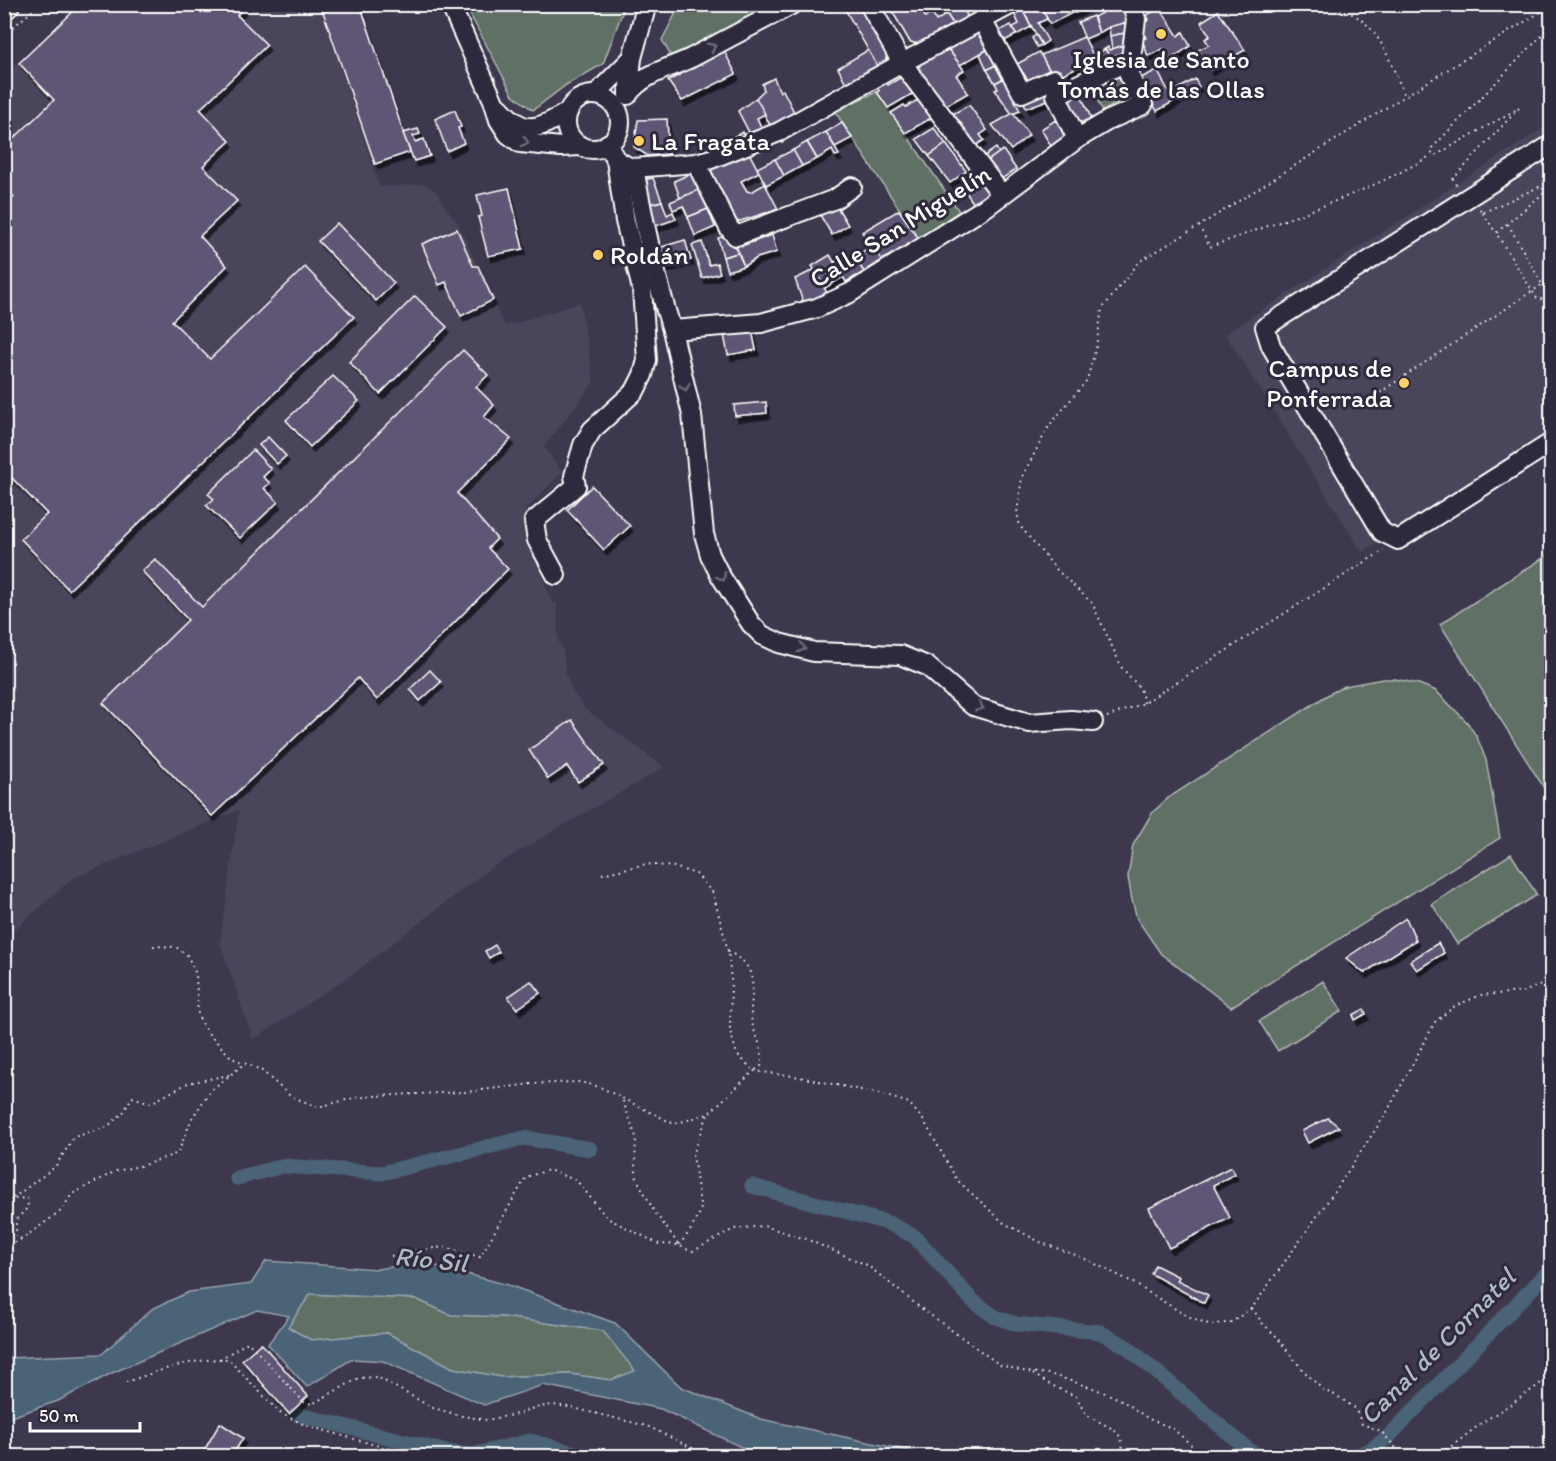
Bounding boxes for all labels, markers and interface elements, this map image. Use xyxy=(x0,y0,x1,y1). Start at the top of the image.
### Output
marker: Iglesia de Santo Tomás de las Ollas xyxy=(1154,27,1168,41)
one-way arrow xyxy=(706,42,717,54)
place label: Iglesia de Santo Tomás de las Ollas xyxy=(1057,43,1265,105)
place label: La Fragata xyxy=(651,125,771,157)
marker: La Fragata xyxy=(632,134,646,148)
one-way arrow xyxy=(519,135,529,147)
street label: Calle San Miguelín xyxy=(803,157,997,295)
place label: Roldán xyxy=(610,239,689,271)
marker: Roldán xyxy=(591,248,605,262)
place label: Campus de Ponferrada xyxy=(1266,352,1392,414)
marker: Campus de Ponferrada xyxy=(1397,376,1411,390)
one-way arrow xyxy=(678,382,691,392)
one-way arrow xyxy=(715,571,726,581)
one-way arrow xyxy=(796,641,807,653)
one-way arrow xyxy=(974,700,985,713)
water label: Río Sil xyxy=(393,1239,471,1279)
water label: Canal de Cornatel xyxy=(1352,1259,1524,1431)
scale bar xyxy=(30,1395,140,1433)
text: 50 m xyxy=(39,1405,79,1427)

